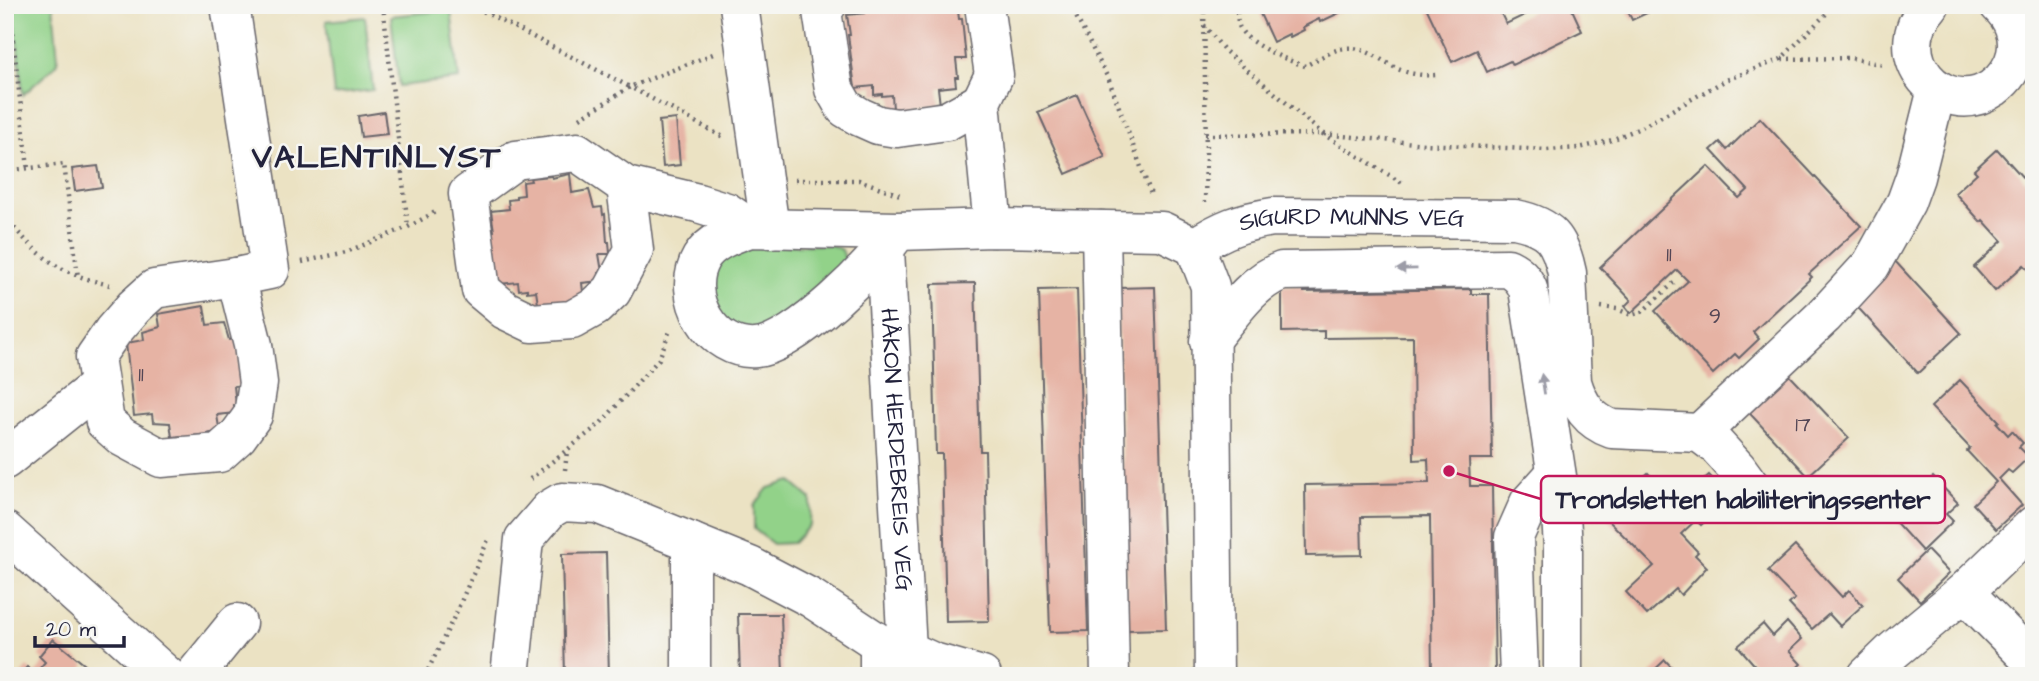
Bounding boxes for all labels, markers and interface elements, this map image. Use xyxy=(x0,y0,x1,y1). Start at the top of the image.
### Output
district label: VALENTINLYST xyxy=(251,135,502,180)
street label: SIGURD MUNNS VEG xyxy=(1235,200,1465,241)
house number: 11 xyxy=(1666,240,1672,269)
one-way arrow xyxy=(1396,263,1418,275)
house number: 9 xyxy=(1709,302,1721,331)
street label: HÅKON HERDEBREIS VEG xyxy=(871,307,921,593)
house number: 11 xyxy=(138,360,144,389)
one-way arrow xyxy=(1537,373,1548,395)
house number: 17 xyxy=(1795,410,1811,439)
callout: Trondsletten habiliteringssenter xyxy=(1541,476,1945,523)
text: Trondsletten habiliteringssenter xyxy=(1554,482,1931,521)
scale bar xyxy=(35,604,124,648)
text: 20 m xyxy=(46,615,97,644)

